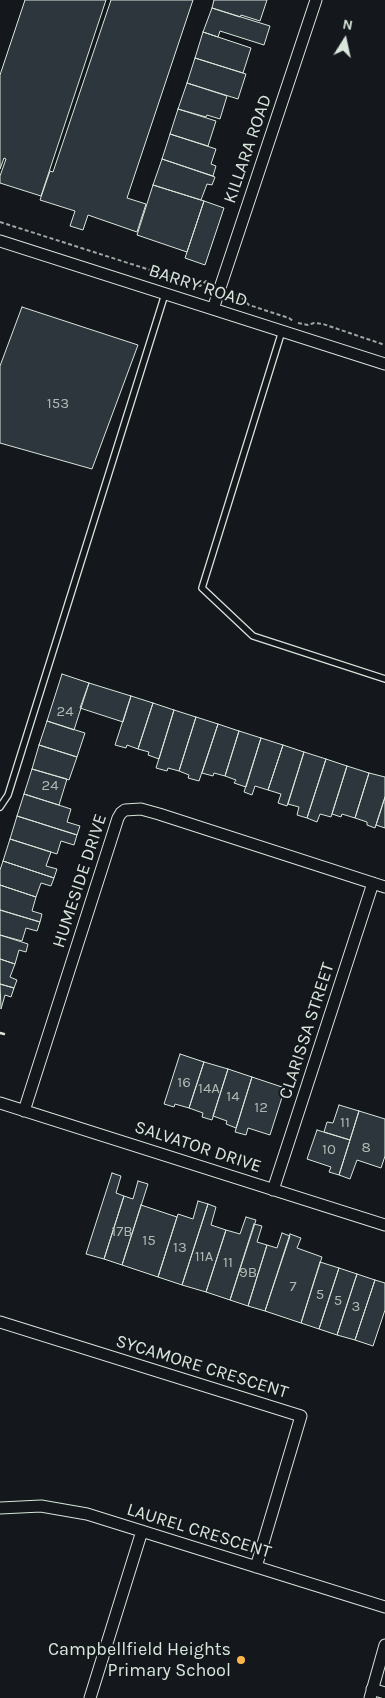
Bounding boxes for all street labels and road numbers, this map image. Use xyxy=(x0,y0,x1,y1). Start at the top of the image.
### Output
street label: KILLARA ROAD xyxy=(219,92,277,206)
street label: BARRY ROAD xyxy=(146,260,250,312)
street label: HUMESIDE DRIVE xyxy=(48,811,112,951)
street label: CLARISSA STREET xyxy=(275,960,339,1102)
street label: SALVATOR DRIVE xyxy=(132,1116,264,1178)
street label: SYCAMORE CRESCENT xyxy=(113,1330,291,1404)
street label: LAUREL CRESCENT xyxy=(124,1499,274,1563)

